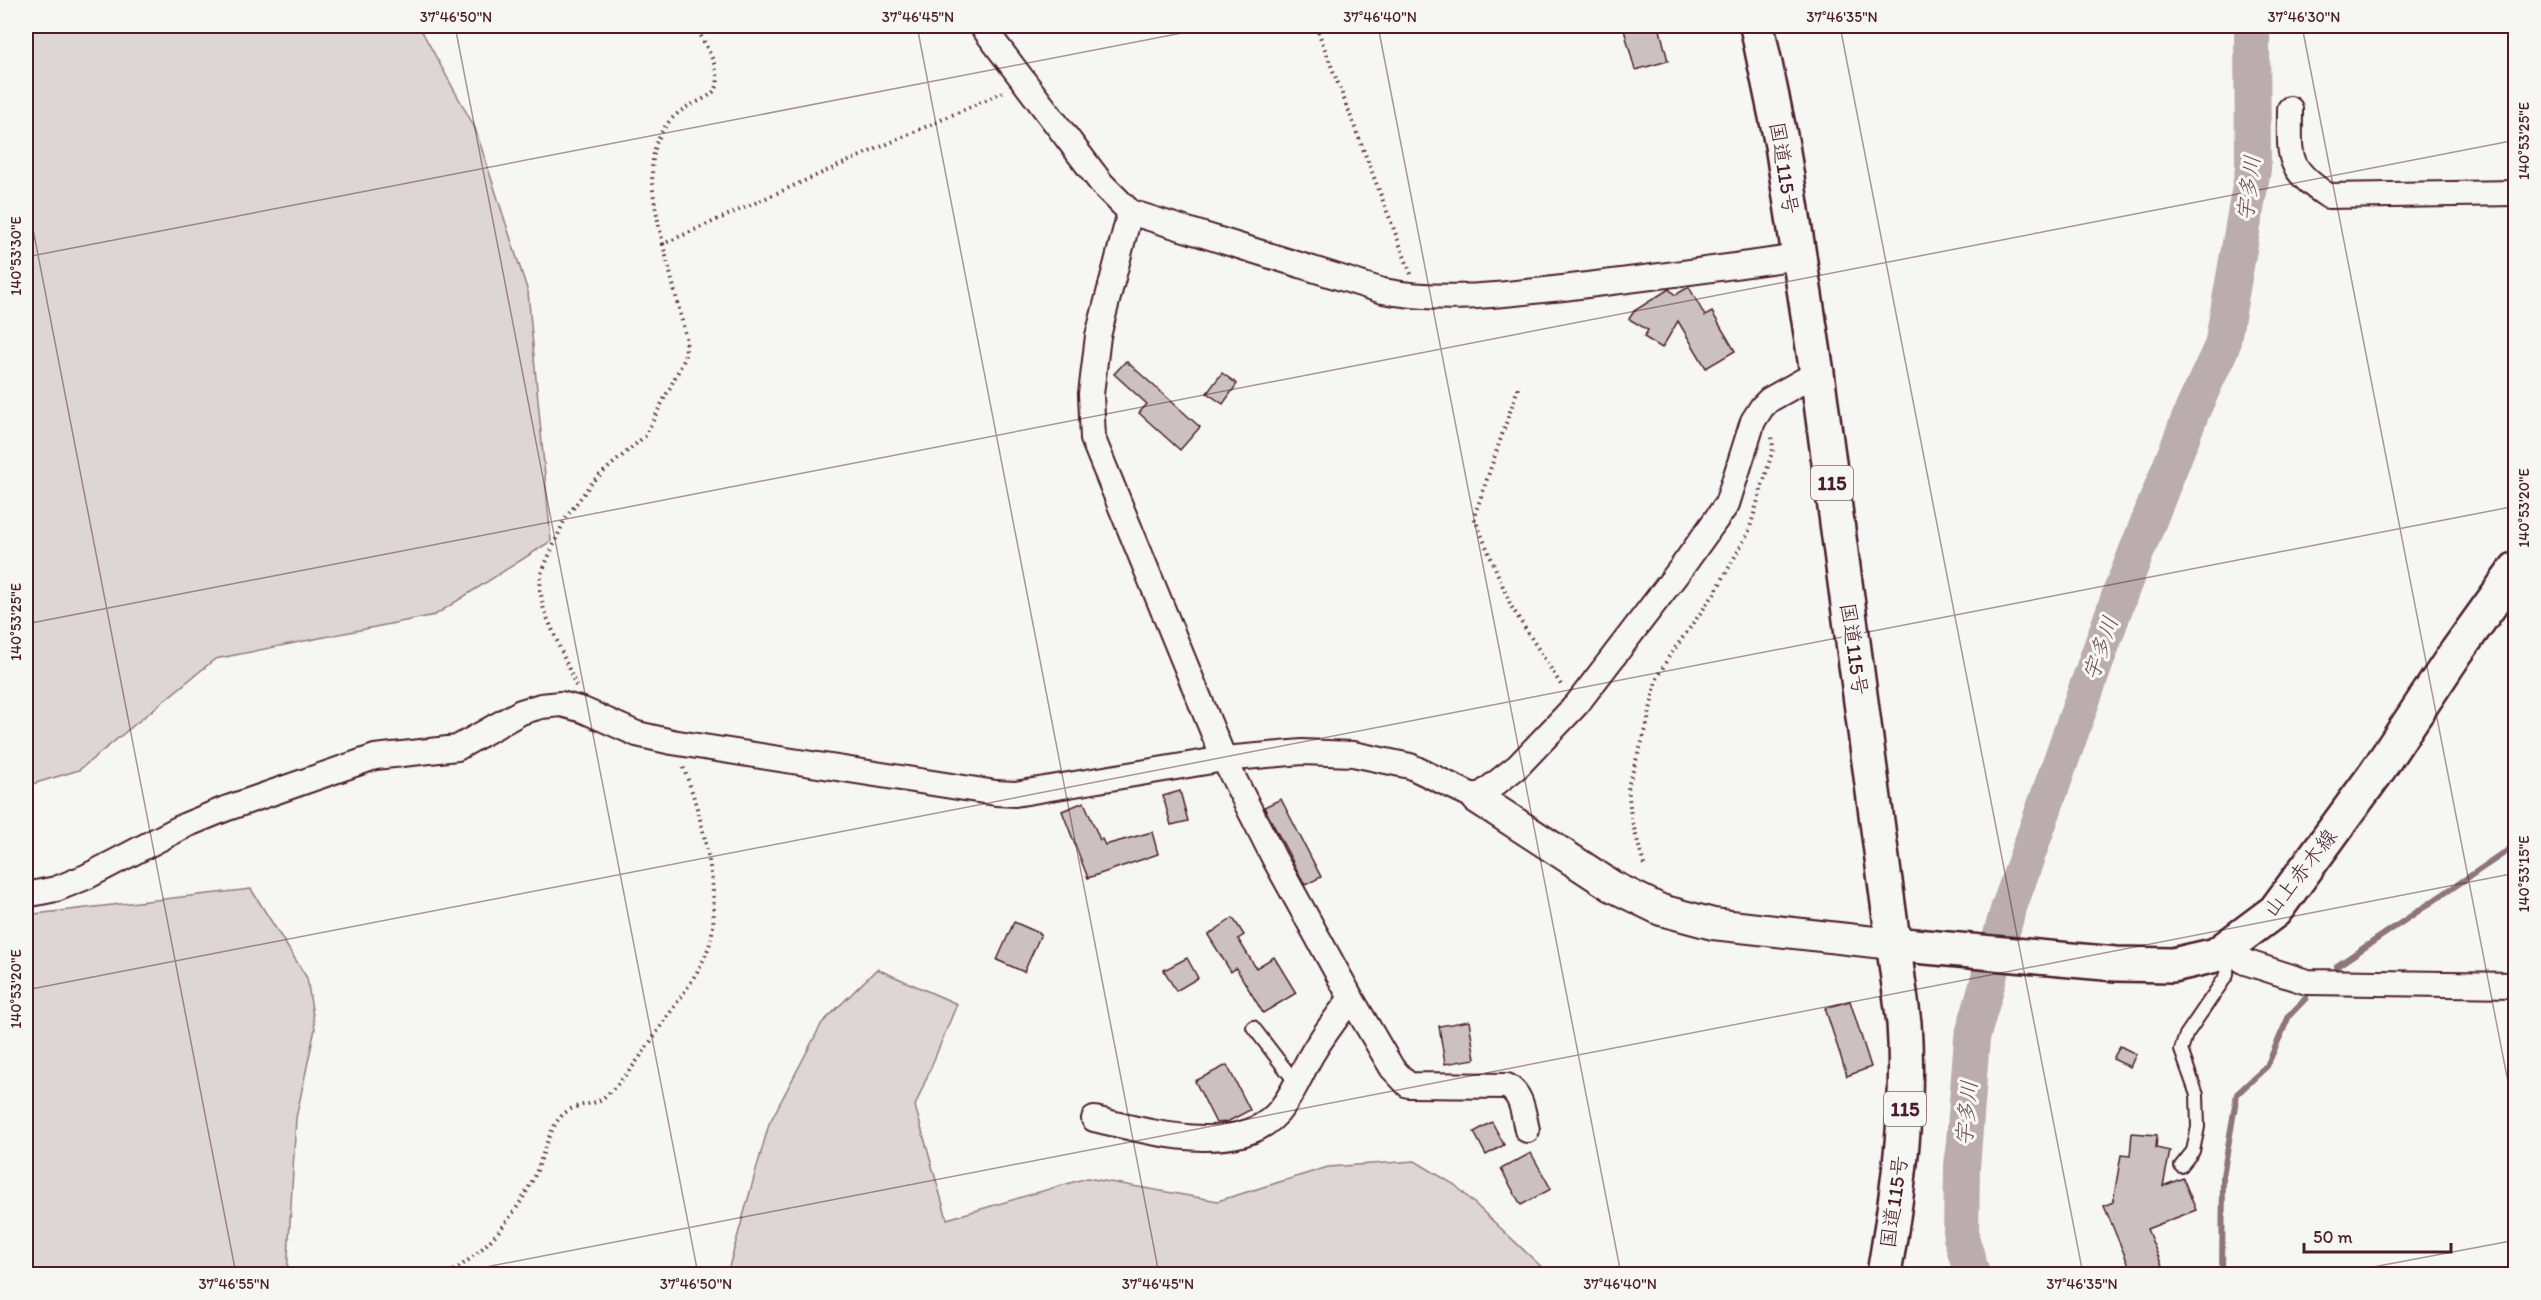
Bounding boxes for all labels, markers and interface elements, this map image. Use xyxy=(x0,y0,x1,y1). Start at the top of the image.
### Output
text: 37°46'50"N xyxy=(420,8,492,26)
text: 37°46'45"N xyxy=(882,8,954,26)
text: 37°46'40"N xyxy=(1343,8,1417,26)
text: 37°46'35"N xyxy=(1806,8,1878,26)
text: 37°46'30"N xyxy=(2268,8,2340,26)
text: 140°53'25"E xyxy=(2515,102,2533,180)
street label: 国道115号 xyxy=(1765,120,1804,216)
water label: 宇多川 xyxy=(2231,154,2266,222)
text: 140°53'30"E xyxy=(7,216,25,296)
road number: 115 xyxy=(1811,466,1853,500)
text: 140°53'20"E xyxy=(2515,468,2533,548)
text: 140°53'25"E xyxy=(7,583,25,661)
street label: 国道115号 xyxy=(1836,601,1873,697)
water label: 宇多川 xyxy=(2077,613,2124,684)
street label: 山上赤木線 xyxy=(2257,824,2342,922)
text: 140°53'15"E xyxy=(2515,835,2533,913)
text: 140°53'20"E xyxy=(7,949,25,1029)
water label: 宇多川 xyxy=(1950,1079,1983,1147)
road number: 115 xyxy=(1884,1092,1926,1126)
street label: 国道115号 xyxy=(1875,1154,1912,1250)
scale bar xyxy=(2304,1216,2451,1254)
text: 50 m xyxy=(2313,1226,2353,1248)
text: 37°46'55"N xyxy=(198,1275,270,1293)
text: 37°46'50"N xyxy=(660,1275,732,1293)
text: 37°46'45"N xyxy=(1122,1275,1194,1293)
text: 37°46'40"N xyxy=(1583,1275,1657,1293)
text: 37°46'35"N xyxy=(2046,1275,2118,1293)

